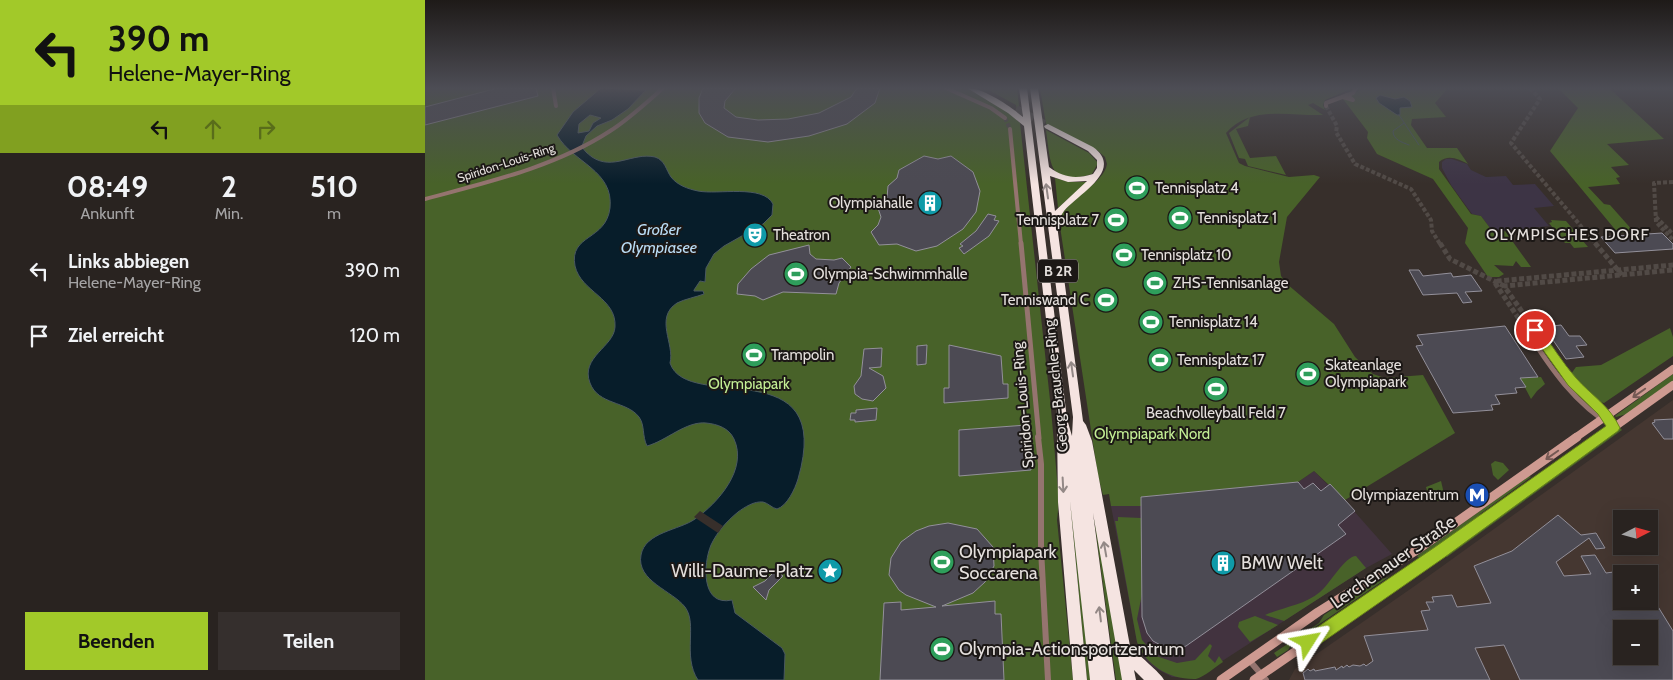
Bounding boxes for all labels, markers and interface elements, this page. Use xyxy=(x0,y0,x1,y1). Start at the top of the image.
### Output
text: 390 m xyxy=(108,17,210,60)
icon: left xyxy=(25,20,90,85)
text: Helene-Mayer-Ring xyxy=(108,60,291,87)
icon: left xyxy=(146,115,174,143)
icon: ahead xyxy=(199,115,227,143)
icon: right xyxy=(252,115,280,143)
street label: Spiridon-Louis-Ring xyxy=(455,139,557,185)
text: 08:49 xyxy=(67,168,148,205)
text: 2 xyxy=(221,168,237,205)
text: 510 xyxy=(310,168,358,205)
sports icon: Tennisplatz 4 xyxy=(1124,175,1150,201)
place label: Tennisplatz 4 xyxy=(1155,179,1239,197)
one-way arrow xyxy=(1042,183,1052,199)
building icon: Olympiahalle xyxy=(917,190,943,216)
place label: Olympiahalle xyxy=(829,194,913,212)
text: Ankunft xyxy=(80,204,134,223)
text: Min. xyxy=(215,204,243,223)
text: m xyxy=(327,204,341,223)
sports icon: Tennisplatz 1 xyxy=(1167,205,1193,231)
sports icon: Tennisplatz 7 xyxy=(1103,207,1129,233)
place label: Tennisplatz 1 xyxy=(1197,209,1277,227)
place label: Tennisplatz 7 xyxy=(1016,211,1099,229)
water label: Großer Olympiasee xyxy=(621,220,697,257)
theatre icon: Theatron xyxy=(742,222,768,248)
district label: OLYMPISCHES DORF xyxy=(1486,225,1650,244)
place label: Theatron xyxy=(773,226,830,244)
sports icon: Tennisplatz 10 xyxy=(1111,242,1137,268)
place label: Tennisplatz 10 xyxy=(1141,246,1231,264)
text: Links abbiegen xyxy=(68,250,189,273)
icon: left xyxy=(25,257,53,285)
text: 390 m xyxy=(345,259,400,282)
road number: B 2R xyxy=(1038,260,1078,282)
sports icon: Olympia-Schwimmhalle xyxy=(783,261,809,287)
place label: Olympia-Schwimmhalle xyxy=(813,265,968,283)
sports icon: ZHS-Tennisanlage xyxy=(1142,270,1168,296)
text: Helene-Mayer-Ring xyxy=(68,273,201,292)
place label: ZHS-Tennisanlage xyxy=(1173,274,1289,292)
sports icon: Tenniswand C xyxy=(1093,287,1119,313)
place label: Tenniswand C xyxy=(1001,291,1089,309)
sports icon: Tennisplatz 14 xyxy=(1138,309,1164,335)
pin xyxy=(1514,309,1556,351)
place label: Tennisplatz 14 xyxy=(1169,313,1258,331)
icon: arrive xyxy=(1521,316,1549,344)
street label: Georg-Brauchle-Ring xyxy=(1040,318,1072,453)
icon: arrive xyxy=(25,322,53,350)
text: Ziel erreicht xyxy=(68,324,164,347)
text: 120 m xyxy=(350,324,400,347)
street label: Spiridon-Louis-Ring xyxy=(1008,341,1037,469)
sports icon: Trampolin xyxy=(741,342,767,368)
place label: Trampolin xyxy=(771,346,834,364)
sports icon: Tennisplatz 17 xyxy=(1147,347,1173,373)
place label: Tennisplatz 17 xyxy=(1177,351,1265,369)
place label: Skateanlage Olympiapark xyxy=(1325,356,1407,391)
one-way arrow xyxy=(1067,361,1077,377)
sports icon: Skateanlage Olympiapark xyxy=(1295,361,1321,387)
park label: Olympiapark xyxy=(708,375,790,393)
sports icon: Beachvolleyball Feld 7 xyxy=(1203,376,1229,402)
one-way arrow xyxy=(1632,388,1646,398)
place label: Beachvolleyball Feld 7 xyxy=(1146,404,1286,422)
park label: Olympiapark Nord xyxy=(1094,425,1210,443)
one-way arrow xyxy=(1545,450,1559,460)
one-way arrow xyxy=(1058,477,1067,493)
metro station icon: Olympiazentrum xyxy=(1464,482,1490,508)
place label: Olympiazentrum xyxy=(1351,486,1459,504)
north arrow xyxy=(1613,510,1657,555)
map controls xyxy=(1613,510,1658,665)
street label: Lerchenauer Straße xyxy=(1326,511,1460,613)
place label: Olympiapark Soccarena xyxy=(959,541,1058,584)
one-way arrow xyxy=(1100,542,1110,558)
sports icon: Olympiapark Soccarena xyxy=(929,549,955,575)
building icon: BMW Welt xyxy=(1210,550,1236,576)
place label: BMW Welt xyxy=(1241,552,1323,574)
place icon: Willi-Daume-Platz xyxy=(817,558,843,584)
place label: Willi-Daume-Platz xyxy=(671,560,814,582)
button: + xyxy=(1613,565,1658,610)
one-way arrow xyxy=(1095,607,1105,623)
button: Beenden xyxy=(25,612,208,670)
button: Teilen xyxy=(218,612,400,670)
position arrow xyxy=(1281,615,1333,667)
button: − xyxy=(1613,620,1658,665)
sports icon: Olympia-Actionsportzentrum xyxy=(929,636,955,662)
place label: Olympia-Actionsportzentrum xyxy=(959,638,1184,660)

